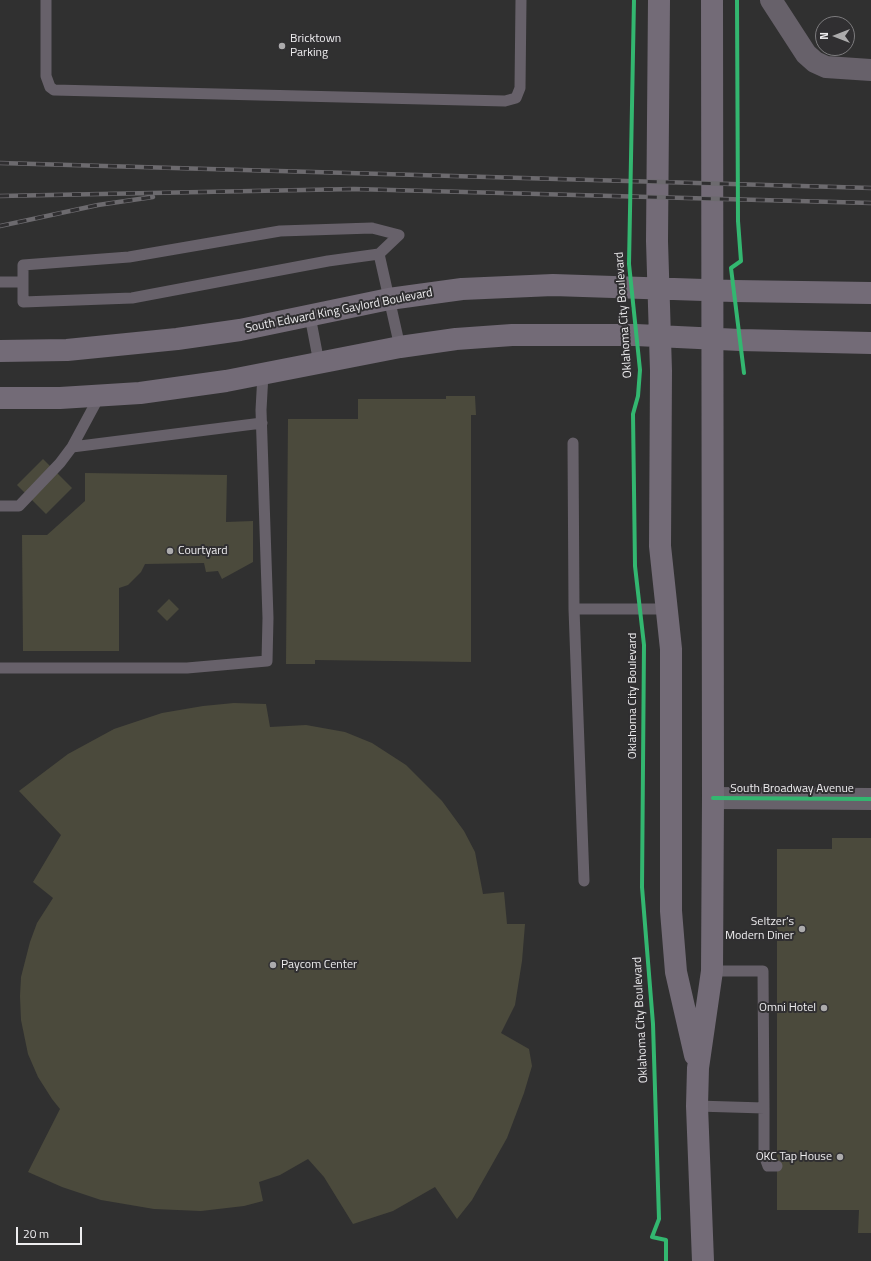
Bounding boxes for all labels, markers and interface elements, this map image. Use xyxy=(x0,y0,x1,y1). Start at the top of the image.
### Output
north arrow xyxy=(815,16,855,56)
place label: Bricktown Parking xyxy=(290,32,341,60)
text: N xyxy=(816,32,832,40)
marker: Bricktown Parking xyxy=(277,41,287,51)
street label: Oklahoma City Boulevard xyxy=(612,251,636,379)
street label: South Edward King Gaylord Boulevard xyxy=(244,286,434,336)
place label: Courtyard xyxy=(178,544,228,558)
marker: Courtyard xyxy=(165,546,175,556)
street label: Oklahoma City Boulevard xyxy=(626,633,640,759)
street label: South Broadway Avenue xyxy=(730,782,854,796)
place label: Seltzer’s Modern Diner xyxy=(725,915,794,943)
marker: Seltzer’s Modern Diner xyxy=(797,924,807,934)
street label: Oklahoma City Boulevard xyxy=(630,956,652,1084)
place label: Paycom Center xyxy=(281,958,357,972)
marker: Paycom Center xyxy=(268,960,278,970)
place label: Omni Hotel xyxy=(759,1001,816,1015)
marker: Omni Hotel xyxy=(819,1003,829,1013)
place label: OKC Tap House xyxy=(756,1150,832,1164)
marker: OKC Tap House xyxy=(835,1152,845,1162)
scale bar xyxy=(18,1219,84,1245)
text: 20 m xyxy=(23,1224,49,1243)

